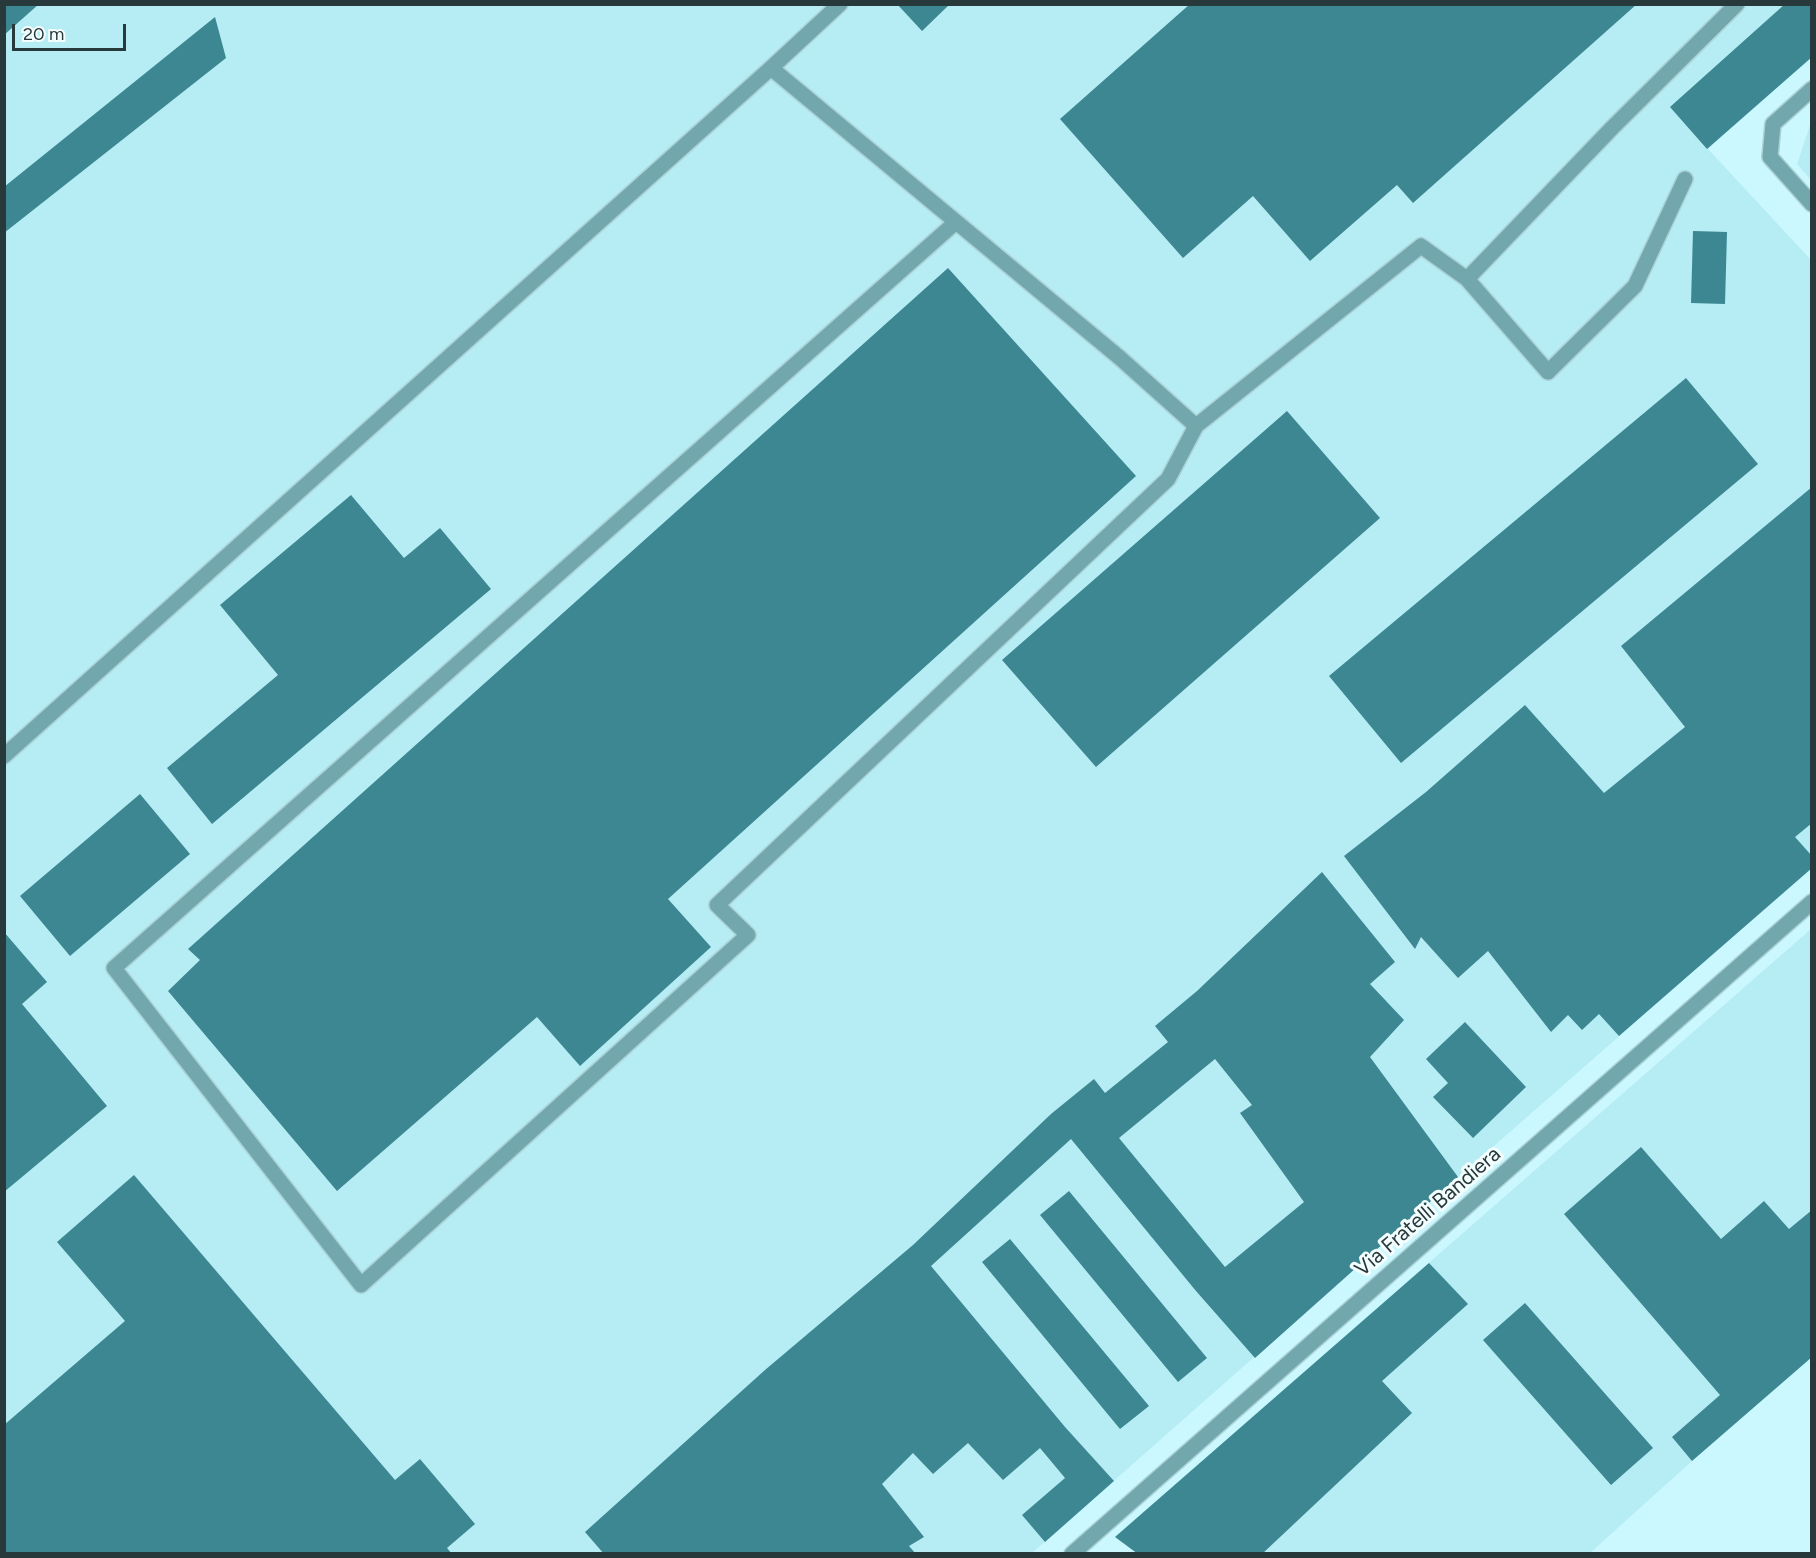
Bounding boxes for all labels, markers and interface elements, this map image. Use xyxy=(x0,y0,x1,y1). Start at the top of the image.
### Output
scale bar xyxy=(15,12,129,50)
text: 20 m xyxy=(23,23,64,45)
street label: Via Fratelli Bandiera xyxy=(1350,1142,1506,1282)

